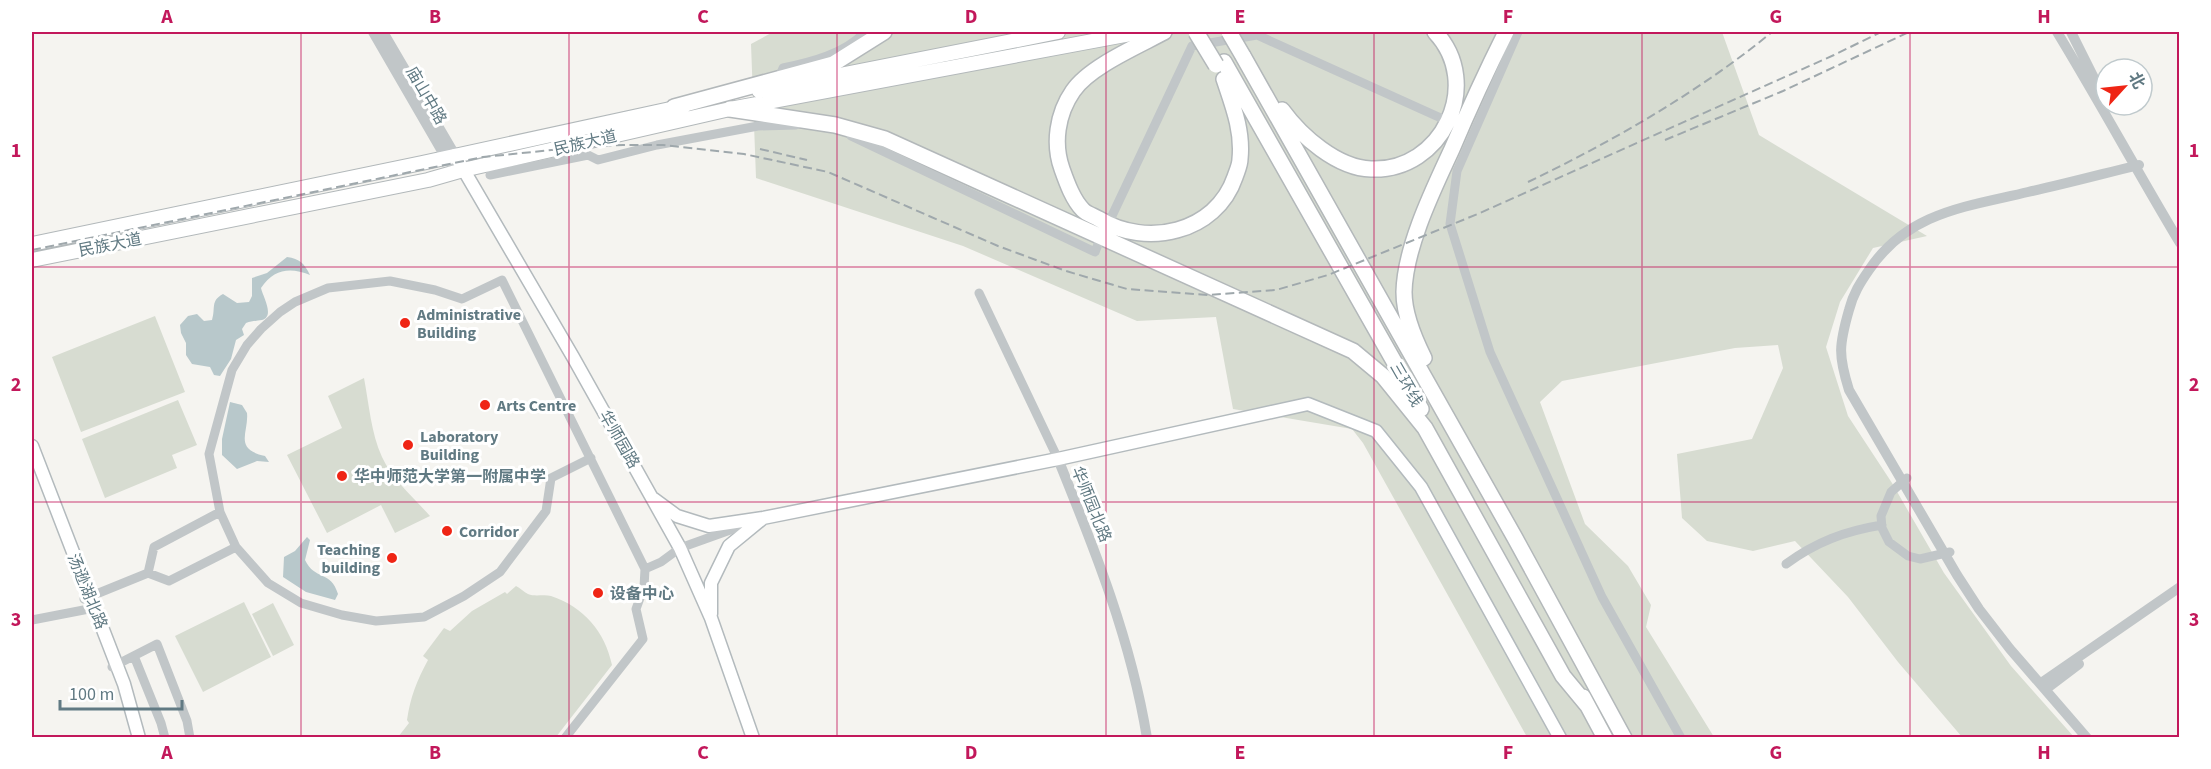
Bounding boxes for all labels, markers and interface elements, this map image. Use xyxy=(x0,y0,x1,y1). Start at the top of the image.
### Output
text: A xyxy=(160,3,173,31)
text: B xyxy=(429,3,441,31)
text: C xyxy=(697,3,709,31)
text: D xyxy=(965,3,977,31)
text: E xyxy=(1235,3,1245,31)
text: F xyxy=(1503,3,1513,31)
text: G xyxy=(1770,3,1782,31)
text: H xyxy=(2037,3,2051,31)
north arrow xyxy=(2094,57,2154,117)
street label: 庙山中路 xyxy=(401,62,452,129)
text: 北 xyxy=(2123,69,2150,93)
street label: 民族大道 xyxy=(552,125,619,161)
text: 1 xyxy=(11,137,21,165)
text: 1 xyxy=(2189,137,2199,165)
street label: 民族大道 xyxy=(77,228,144,262)
place label: Administrative Building xyxy=(416,304,521,344)
marker: Administrative Building xyxy=(398,316,412,330)
street label: 三环线 xyxy=(1385,358,1428,411)
text: 2 xyxy=(11,371,21,399)
text: 2 xyxy=(2189,371,2199,399)
place label: Arts Centre xyxy=(496,395,576,417)
marker: Arts Centre xyxy=(478,398,492,412)
street label: 华师园路 xyxy=(594,406,645,473)
place label: Laboratory Building xyxy=(420,426,499,466)
marker: Laboratory Building xyxy=(401,438,415,452)
street label: 华师园北路 xyxy=(1066,463,1116,546)
place label: 华中师范大学第一附属中学 xyxy=(354,466,546,488)
marker: 华中师范大学第一附属中学 xyxy=(335,469,349,483)
place label: Corridor xyxy=(459,521,519,543)
marker: Corridor xyxy=(440,524,454,538)
place label: Teaching building xyxy=(317,539,380,579)
street label: 汤逊湖北路 xyxy=(62,550,112,633)
marker: Teaching building xyxy=(385,551,399,565)
place label: 设备中心 xyxy=(610,583,674,605)
marker: 设备中心 xyxy=(591,586,605,600)
text: 3 xyxy=(11,606,21,634)
text: 3 xyxy=(2189,606,2199,634)
scale bar xyxy=(60,673,182,711)
text: 100 m xyxy=(69,682,114,707)
text: A xyxy=(160,739,173,767)
text: B xyxy=(429,739,441,767)
text: C xyxy=(697,739,709,767)
text: D xyxy=(965,739,977,767)
text: E xyxy=(1235,739,1245,767)
text: F xyxy=(1503,739,1513,767)
text: G xyxy=(1770,739,1782,767)
text: H xyxy=(2037,739,2051,767)

